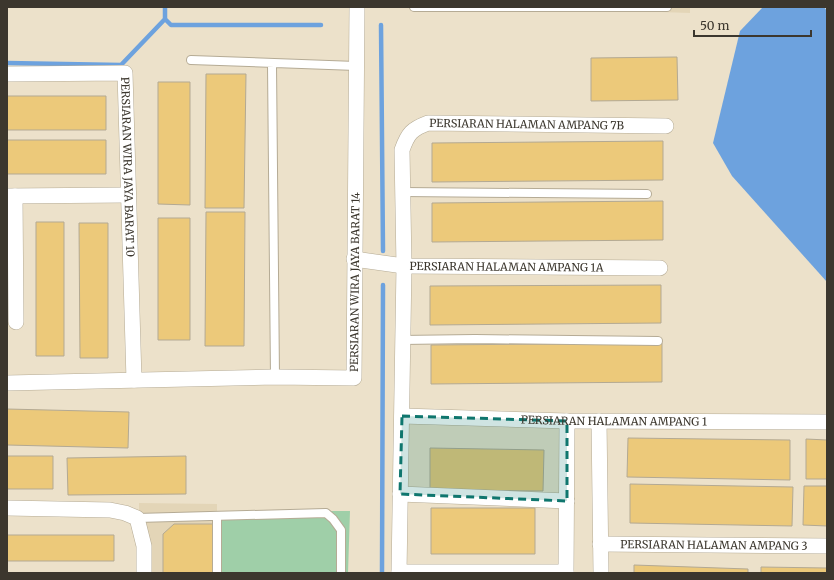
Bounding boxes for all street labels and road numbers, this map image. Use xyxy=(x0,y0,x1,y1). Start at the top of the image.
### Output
street label: PERSIARAN WIRA JAYA BARAT 10 xyxy=(118,77,137,257)
street label: PERSIARAN HALAMAN AMPANG 7B xyxy=(429,116,625,132)
street label: PERSIARAN WIRA JAYA BARAT 14 xyxy=(347,192,363,372)
street label: PERSIARAN HALAMAN AMPANG 1A xyxy=(409,259,604,275)
street label: PERSIARAN HALAMAN AMPANG 1 xyxy=(521,413,707,429)
street label: PERSIARAN HALAMAN AMPANG 3 xyxy=(620,537,808,553)

